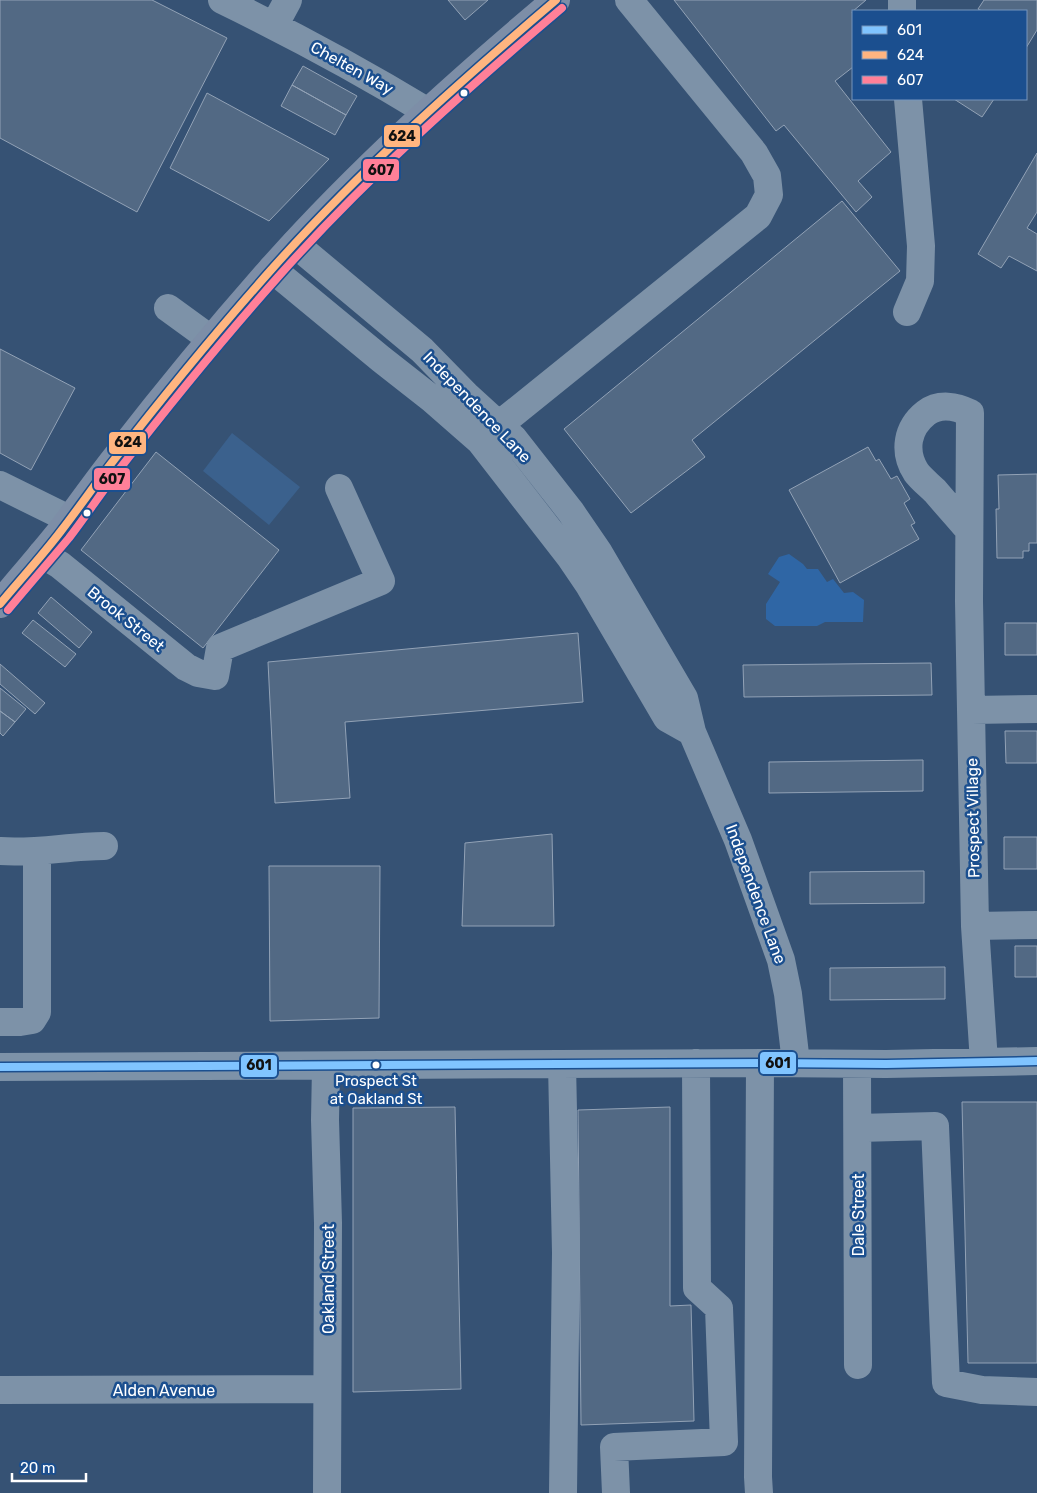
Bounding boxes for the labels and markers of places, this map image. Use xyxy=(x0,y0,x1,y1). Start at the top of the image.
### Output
unlabelled marker xyxy=(459,88,469,98)
unlabelled marker xyxy=(82,508,92,518)
marker: Prospect St at Oakland St xyxy=(371,1060,381,1070)
place label: Prospect St at Oakland St xyxy=(330,1072,423,1108)

